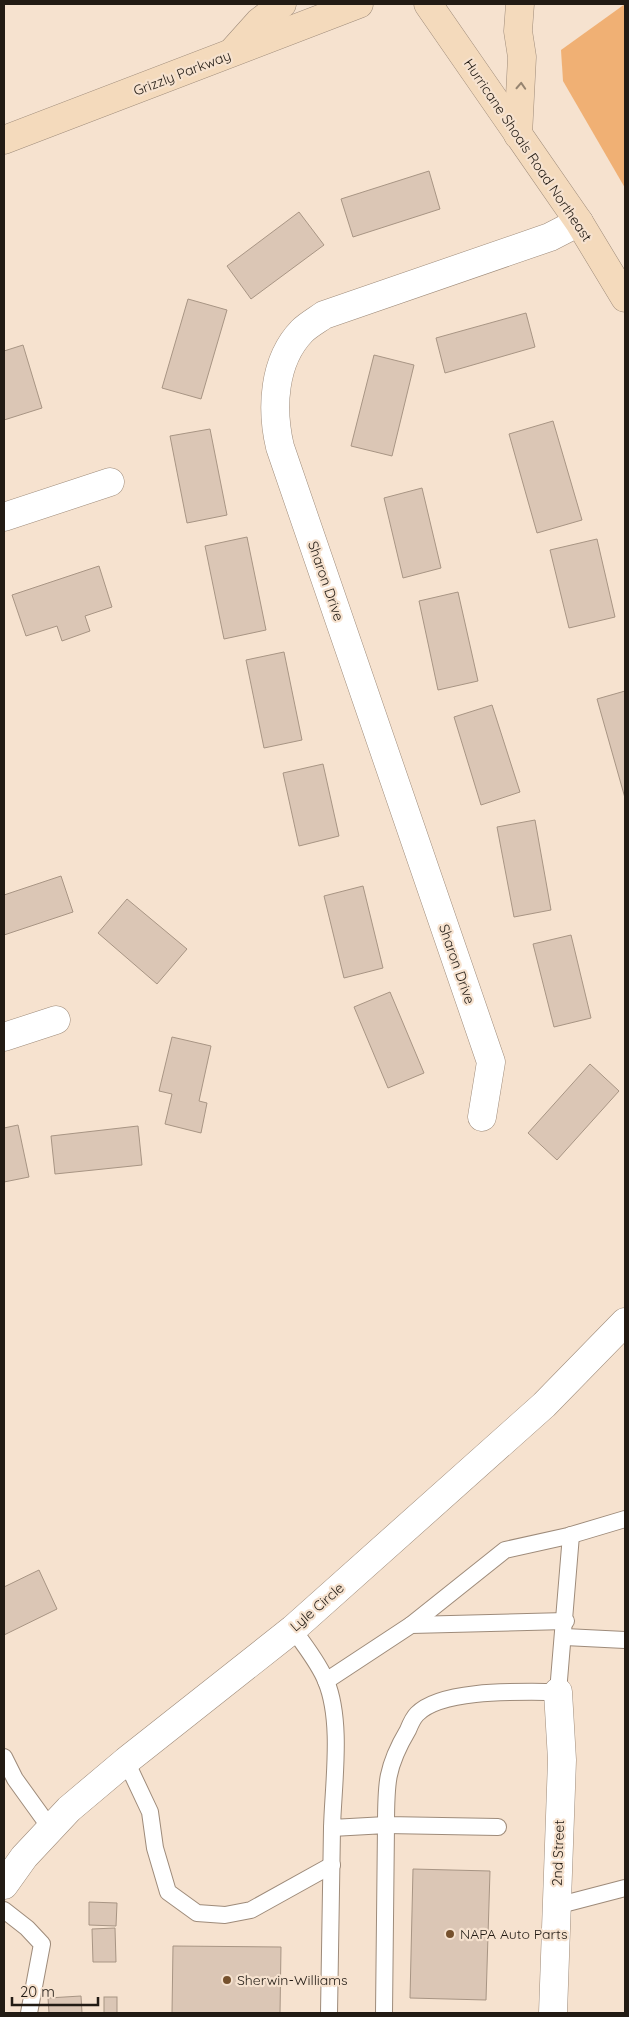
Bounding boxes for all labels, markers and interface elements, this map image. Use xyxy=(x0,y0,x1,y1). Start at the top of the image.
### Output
street label: Grizzly Parkway xyxy=(131,46,233,100)
street label: Hurricane Shoals Road Northeast xyxy=(460,55,596,245)
one-way arrow xyxy=(515,82,526,90)
street label: Sharon Drive xyxy=(304,539,348,623)
street label: Sharon Drive xyxy=(435,922,479,1006)
street label: Lyle Circle xyxy=(286,1579,348,1635)
street label: 2nd Street xyxy=(548,1819,568,1887)
place label: NAPA Auto Parts xyxy=(460,1925,568,1943)
marker: NAPA Auto Parts xyxy=(444,1928,456,1940)
place label: Sherwin-Williams xyxy=(237,1971,348,1989)
scale bar xyxy=(12,1974,99,2006)
marker: Sherwin-Williams xyxy=(221,1974,233,1986)
text: 20 m xyxy=(20,1982,55,2001)

